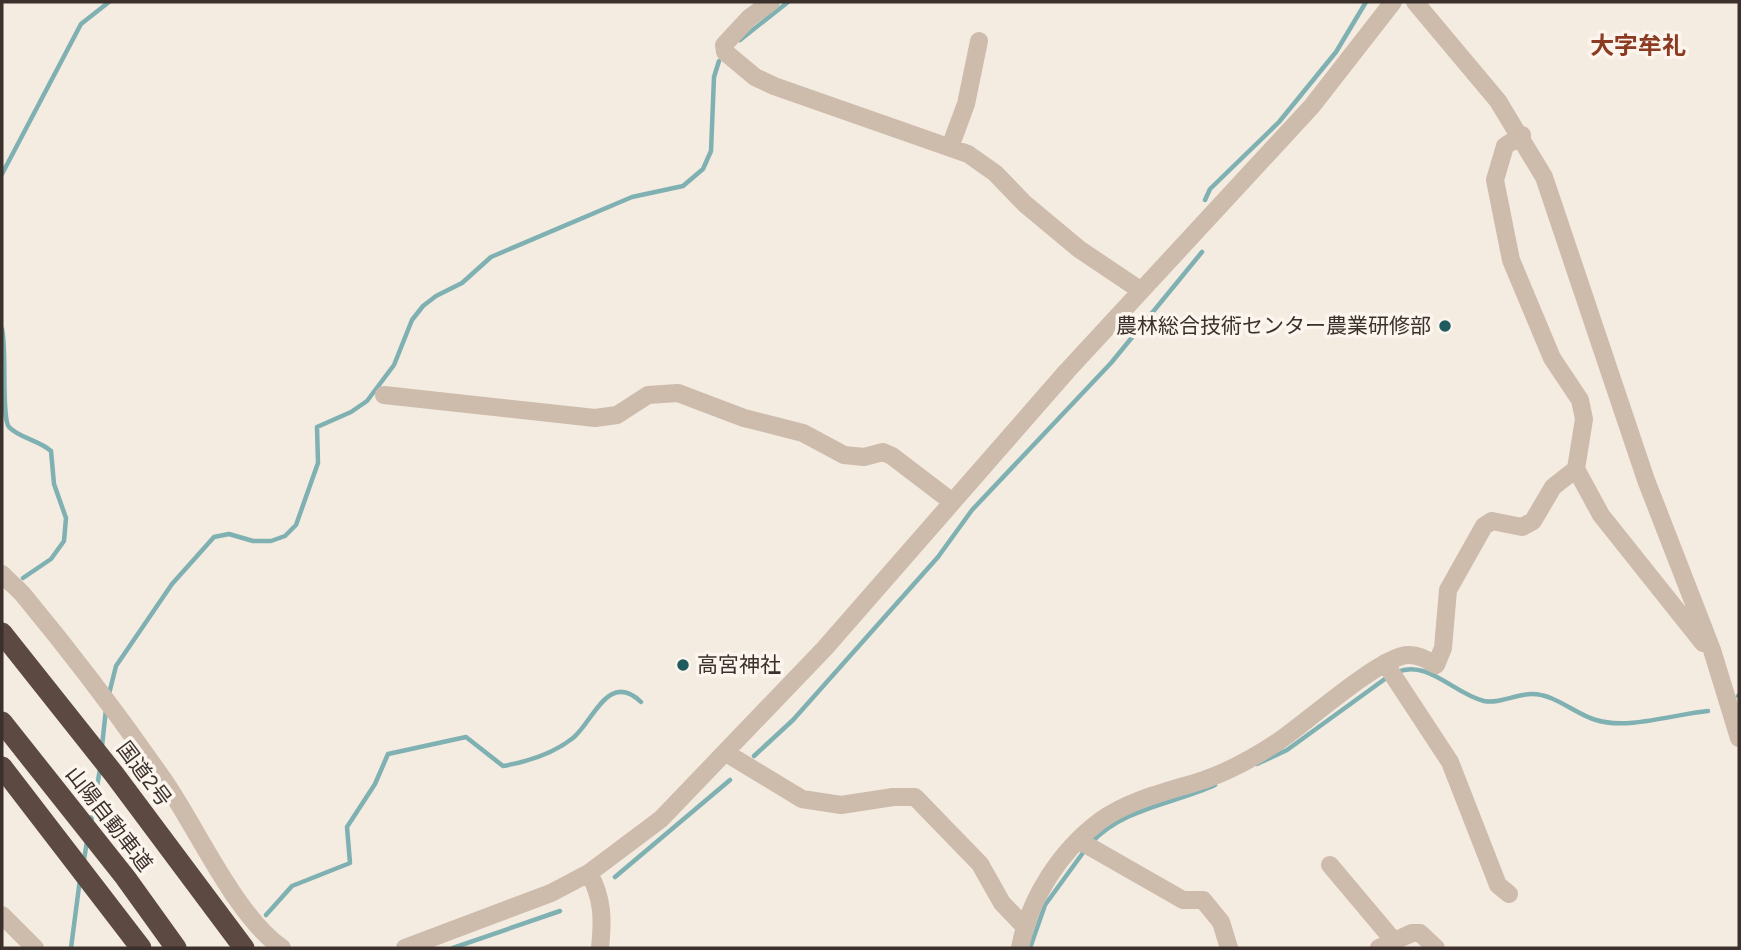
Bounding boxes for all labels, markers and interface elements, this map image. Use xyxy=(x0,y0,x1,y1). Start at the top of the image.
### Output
district label: 大字牟礼 xyxy=(1590,31,1686,60)
place label: 農林総合技術センター農業研修部 xyxy=(1116,313,1431,338)
marker: 農林総合技術センター農業研修部 xyxy=(1437,318,1453,334)
place label: 高宮神社 xyxy=(697,652,781,677)
marker: 高宮神社 xyxy=(675,657,691,673)
street label: 国道2号 xyxy=(112,736,177,811)
street label: 山陽自動車道 xyxy=(61,761,158,876)

